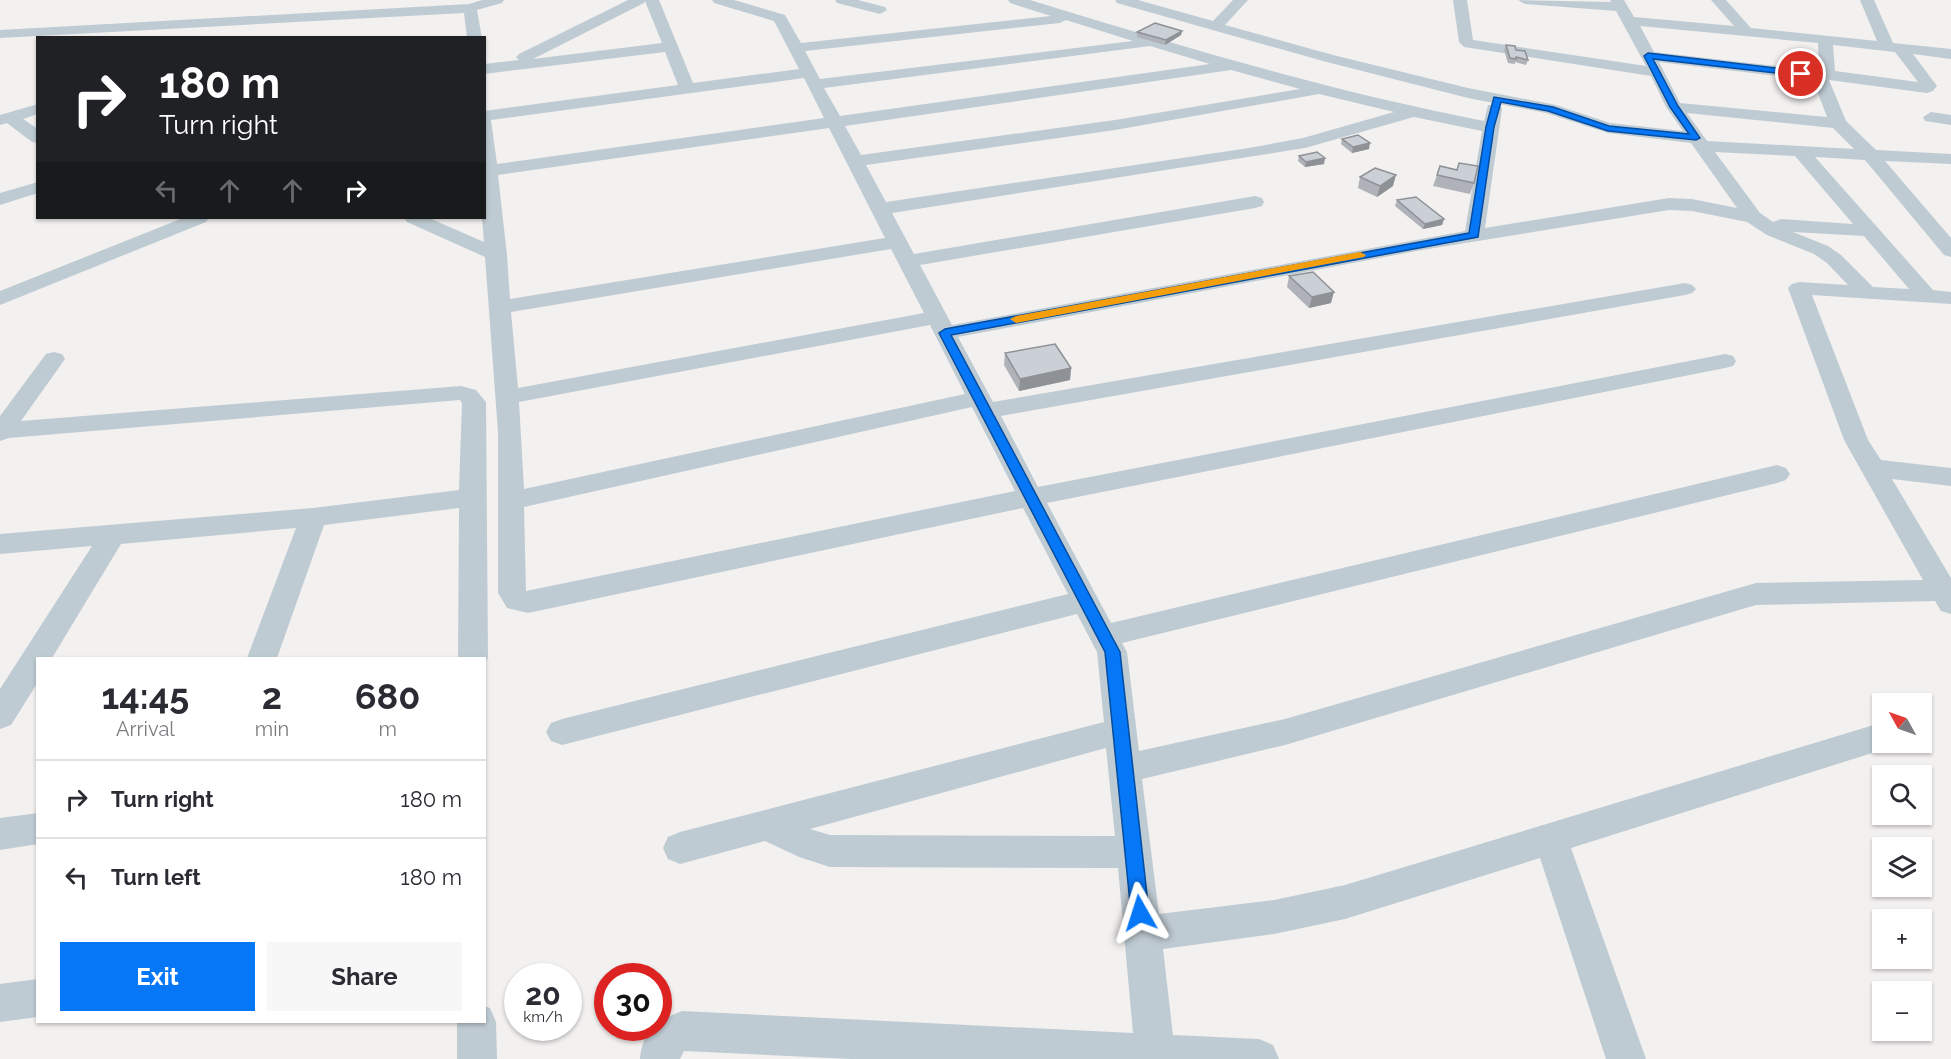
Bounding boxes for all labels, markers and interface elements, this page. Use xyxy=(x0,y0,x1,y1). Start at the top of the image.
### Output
pin xyxy=(1775,48,1826,99)
icon: arrive xyxy=(1784,57,1817,90)
text: 180 m xyxy=(159,59,280,108)
icon: right xyxy=(60,60,138,138)
text: Turn right xyxy=(159,109,278,140)
icon: left xyxy=(150,174,183,207)
icon: ahead xyxy=(213,174,246,207)
icon: ahead xyxy=(276,174,309,207)
icon: right xyxy=(339,174,372,207)
text: 14:45 xyxy=(102,675,189,717)
text: 2 xyxy=(262,675,282,717)
text: 680 xyxy=(355,675,420,717)
north arrow xyxy=(1872,693,1932,753)
map controls xyxy=(1872,693,1932,1041)
text: Arrival xyxy=(116,717,175,741)
text: min xyxy=(255,717,289,741)
text: m xyxy=(378,717,397,741)
button: search xyxy=(1872,765,1932,825)
icon: right xyxy=(60,783,93,816)
text: Turn right xyxy=(111,786,214,812)
text: 180 m xyxy=(400,786,462,812)
button: layers xyxy=(1872,837,1932,897)
icon: left xyxy=(60,861,93,894)
text: Turn left xyxy=(111,864,201,890)
text: 180 m xyxy=(400,864,462,890)
position arrow xyxy=(1108,881,1172,945)
button: + xyxy=(1872,909,1932,969)
button: Exit xyxy=(60,942,255,1011)
button: Share xyxy=(267,942,462,1011)
speed limit sign: 30 xyxy=(594,963,672,1041)
text: 20 xyxy=(525,977,561,1012)
button: − xyxy=(1872,981,1932,1041)
text: km/h xyxy=(523,1008,563,1026)

